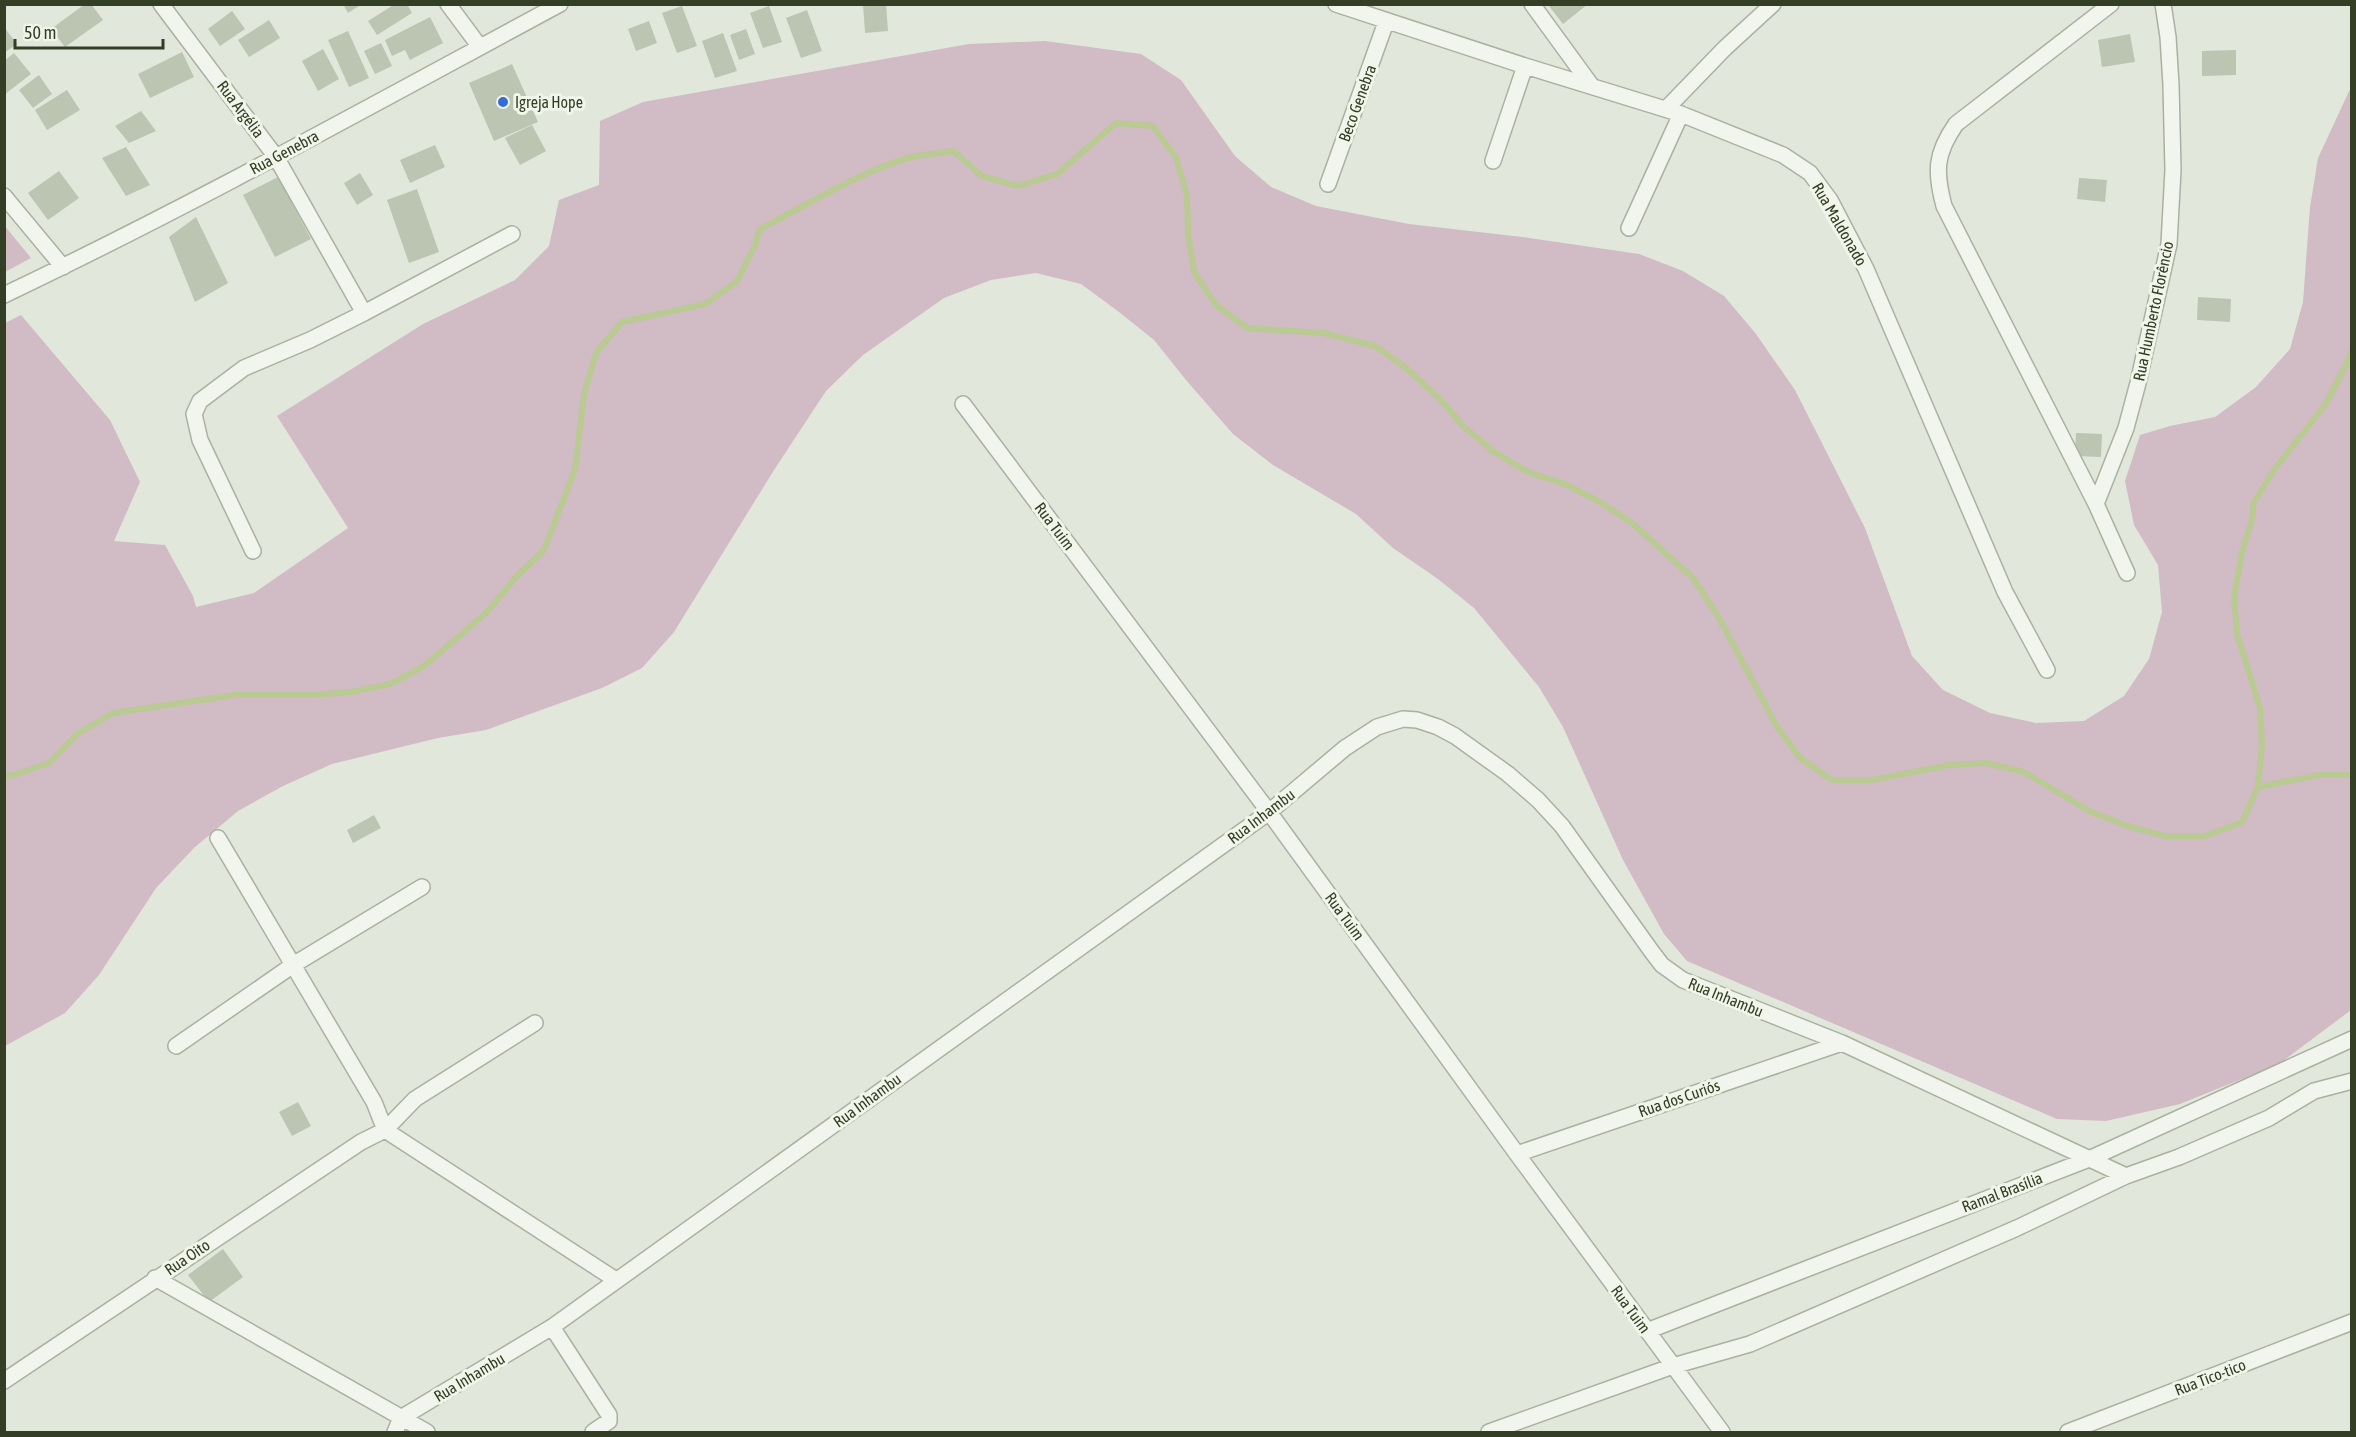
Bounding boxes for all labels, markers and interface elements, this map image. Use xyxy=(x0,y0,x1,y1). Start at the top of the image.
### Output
scale bar xyxy=(15,12,164,50)
text: 50 m xyxy=(24,22,56,43)
street label: Beco Genebra xyxy=(1335,62,1379,144)
street label: Rua Argélia xyxy=(213,77,268,142)
place label: Igreja Hope xyxy=(515,93,583,112)
marker: Igreja Hope xyxy=(496,95,510,109)
street label: Rua Genebra xyxy=(246,126,322,178)
street label: Rua Maldonado xyxy=(1809,179,1871,269)
street label: Rua Humberto Florêncio xyxy=(2129,239,2177,383)
street label: Rua Tuim xyxy=(1031,499,1079,553)
street label: Rua Inhambu xyxy=(1224,785,1298,847)
street label: Rua Tuim xyxy=(1322,889,1368,943)
street label: Rua Inhambu xyxy=(1686,974,1766,1020)
street label: Rua Inhambu xyxy=(830,1069,904,1131)
street label: Rua dos Curiós xyxy=(1636,1076,1722,1120)
street label: Ramal Brasília xyxy=(1959,1168,2045,1216)
street label: Rua Oito xyxy=(161,1235,213,1279)
street label: Rua Tuim xyxy=(1608,1282,1654,1336)
street label: Rua Inhambu xyxy=(430,1349,508,1405)
street label: Rua Tico-tico xyxy=(2172,1355,2248,1399)

